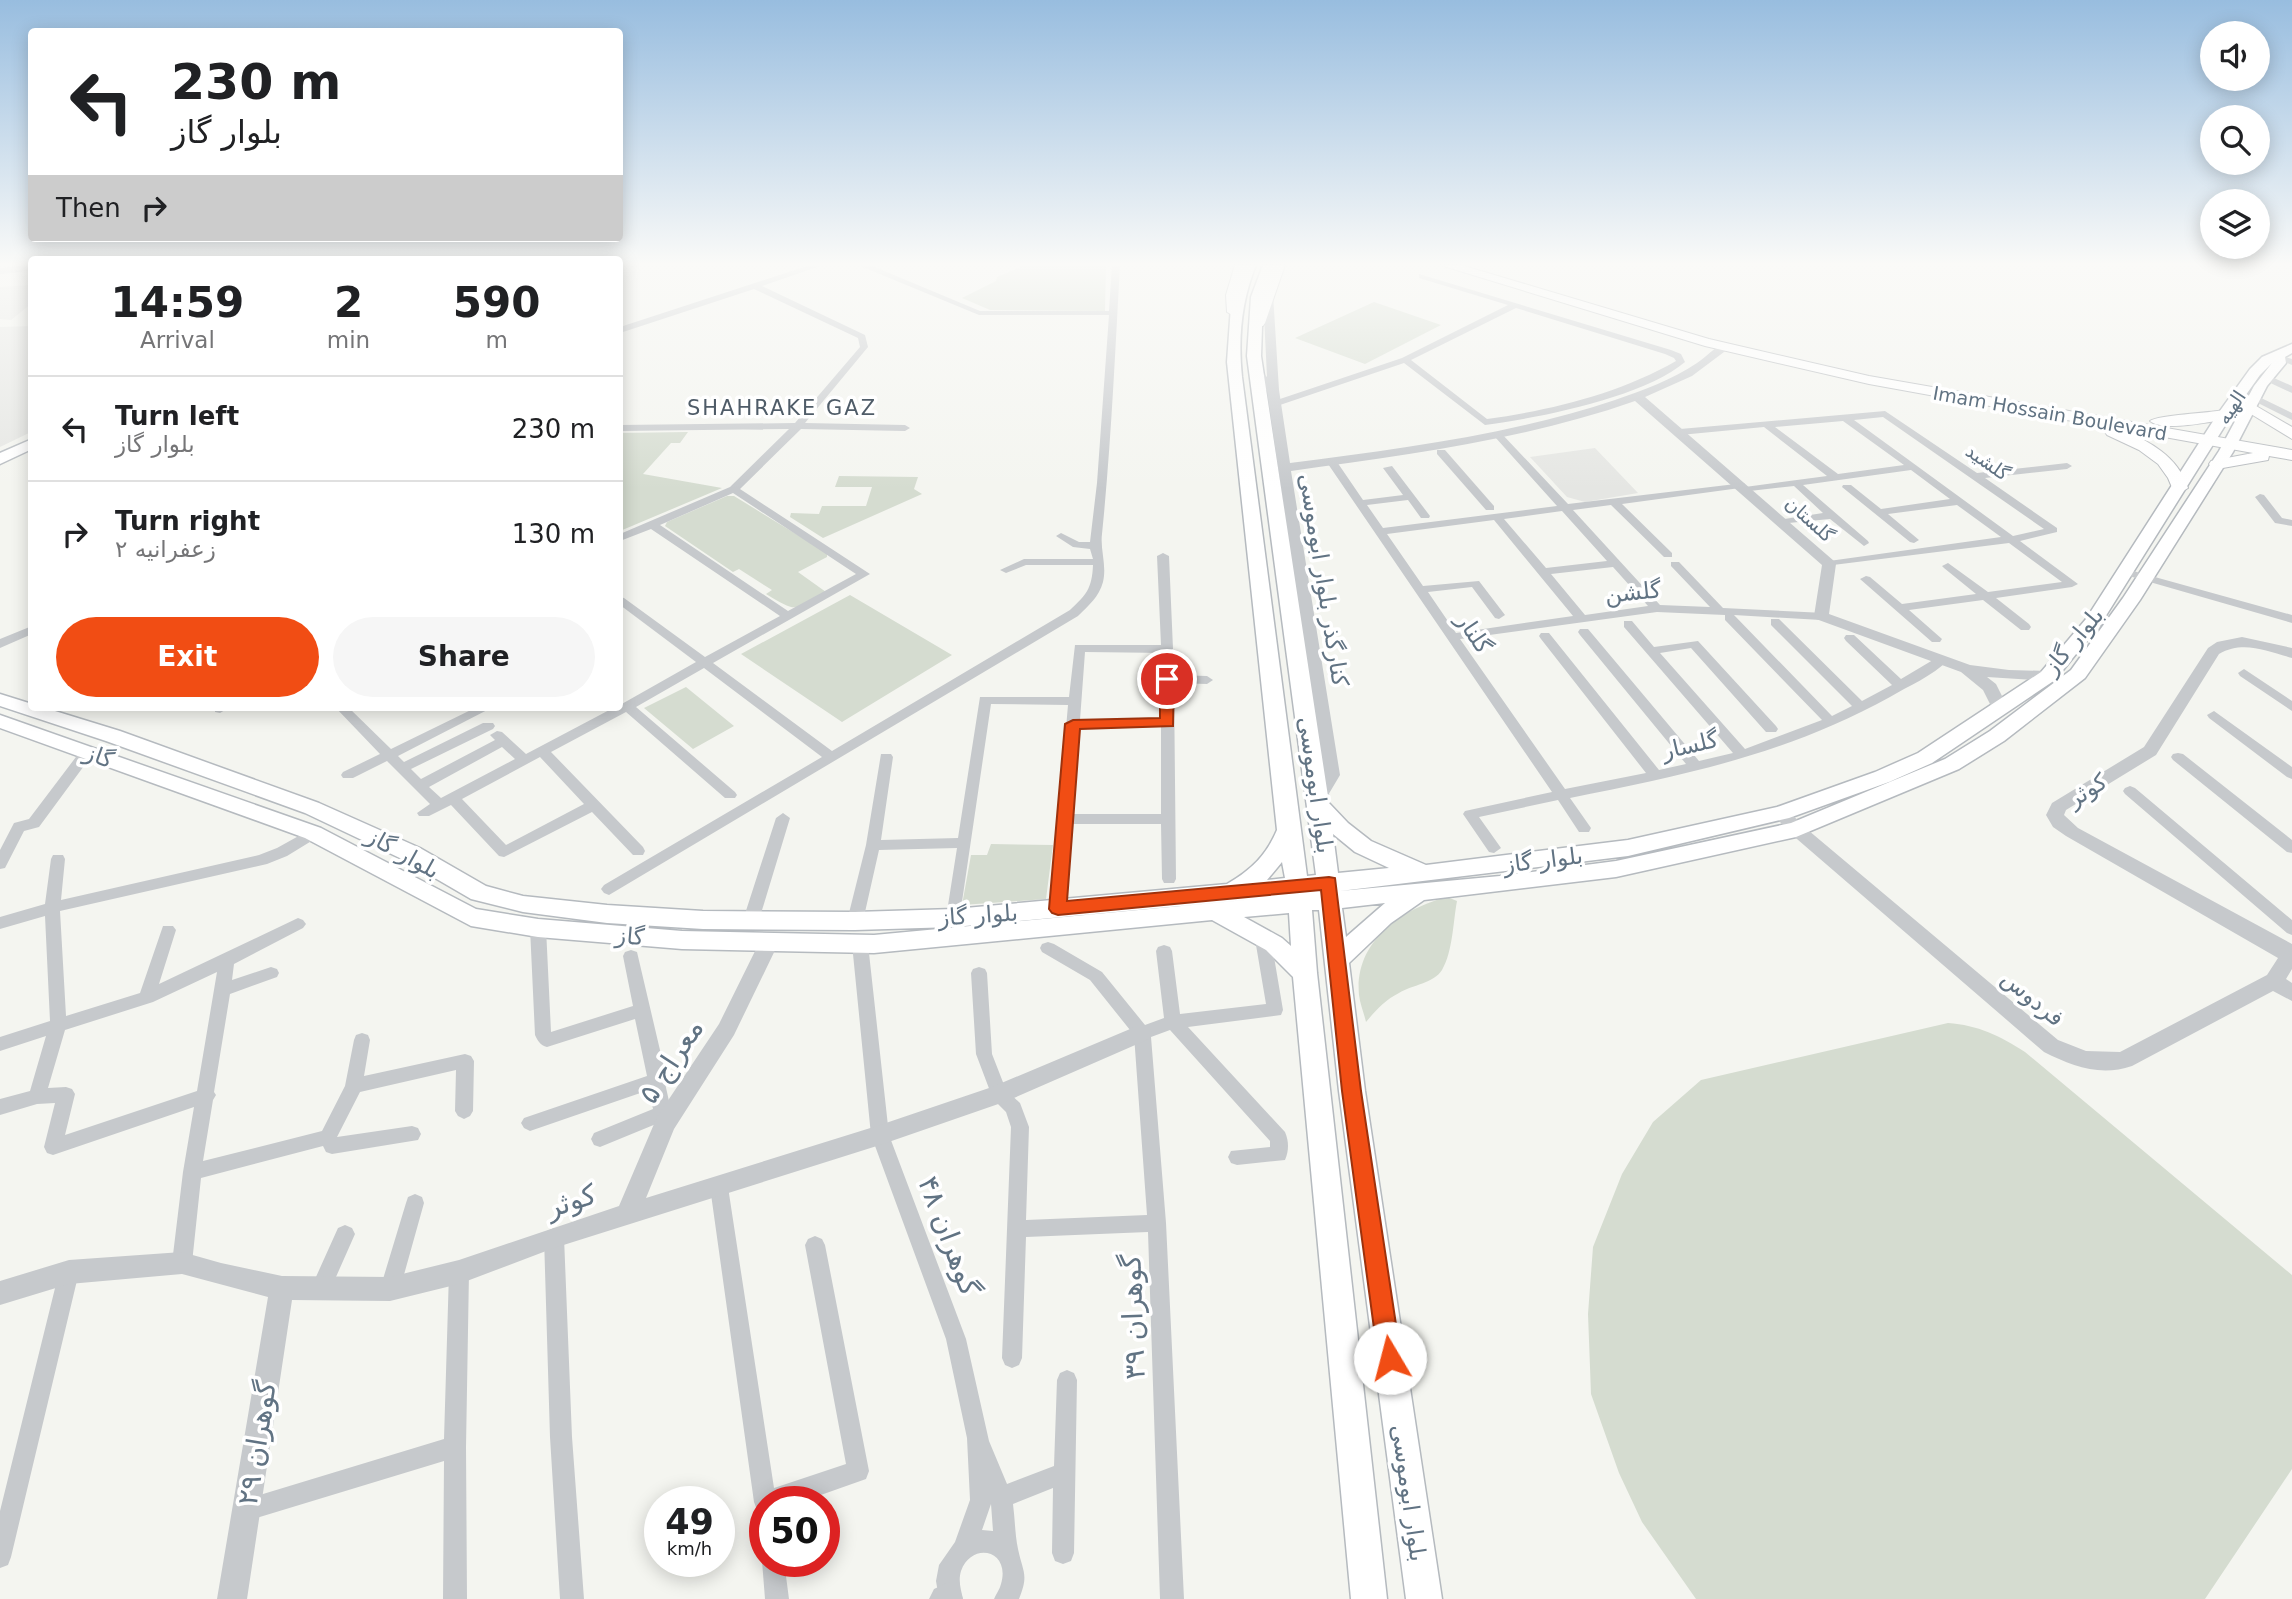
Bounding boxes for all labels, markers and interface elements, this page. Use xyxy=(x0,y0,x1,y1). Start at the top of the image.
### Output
map controls xyxy=(2200,21,2270,259)
button: sound xyxy=(2200,21,2270,91)
text: 230 m xyxy=(171,54,341,111)
icon: left xyxy=(56,56,147,147)
button: search xyxy=(2200,105,2270,175)
text: بلوار گاز xyxy=(171,113,282,151)
icon: right xyxy=(135,189,173,227)
button: layers xyxy=(2200,189,2270,259)
text: Then xyxy=(56,193,121,223)
text: 14:59 xyxy=(111,278,244,327)
text: 2 xyxy=(334,278,363,327)
text: 590 xyxy=(453,278,540,327)
text: Arrival xyxy=(140,327,215,353)
text: min xyxy=(327,327,370,353)
text: m xyxy=(485,327,508,353)
street label: Imam Hossain Boulevard xyxy=(1931,382,2169,444)
street label: الهیه xyxy=(2212,386,2251,429)
district label: SHAHRAKE GAZ xyxy=(687,396,877,420)
text: Turn left xyxy=(115,401,239,431)
icon: left xyxy=(56,410,94,448)
text: 230 m xyxy=(512,414,595,444)
text: بلوار گاز xyxy=(115,431,195,457)
street label: گلشید xyxy=(1962,439,2015,485)
street label: کنارگذر بلوار ابوموسی xyxy=(1293,472,1354,689)
street label: گلستان xyxy=(1781,491,1840,547)
text: Turn right xyxy=(115,506,260,536)
icon: right xyxy=(56,515,94,553)
text: 130 m xyxy=(512,519,595,549)
text: زعفرانیه ۲ xyxy=(115,536,216,562)
street label: گلشن xyxy=(1603,576,1663,609)
street label: بلوار گاز xyxy=(2037,602,2109,681)
street label: گلنار xyxy=(1450,607,1497,659)
button: Exit xyxy=(56,617,319,697)
button: Share xyxy=(333,617,595,697)
pin xyxy=(1137,649,1197,709)
icon: arrive xyxy=(1148,660,1186,698)
street label: بلوار ابوموسی xyxy=(1293,715,1338,855)
street label: گلسار xyxy=(1658,726,1721,765)
street label: گاز xyxy=(80,738,117,774)
street label: کوثر xyxy=(2061,768,2112,814)
street label: بلوار گاز xyxy=(360,822,444,885)
street label: بلوار گاز xyxy=(1501,842,1584,879)
street label: بلوار گاز xyxy=(936,899,1019,932)
street label: گاز xyxy=(613,922,646,951)
street label: فردوس xyxy=(1996,965,2069,1032)
street label: معراج ۵ xyxy=(632,1013,711,1110)
street label: گوهران ۴۸ xyxy=(911,1172,987,1301)
street label: کوثر xyxy=(540,1177,601,1225)
street label: گوهران ۳۹ xyxy=(1114,1253,1152,1380)
position arrow xyxy=(1353,1321,1427,1395)
street label: گوهران ۲۹ xyxy=(231,1378,283,1507)
street label: بلوار ابوموسی xyxy=(1386,1423,1431,1563)
speed limit sign: 50 xyxy=(749,1486,840,1577)
text: 49 xyxy=(665,1502,714,1542)
text: km/h xyxy=(667,1538,712,1559)

